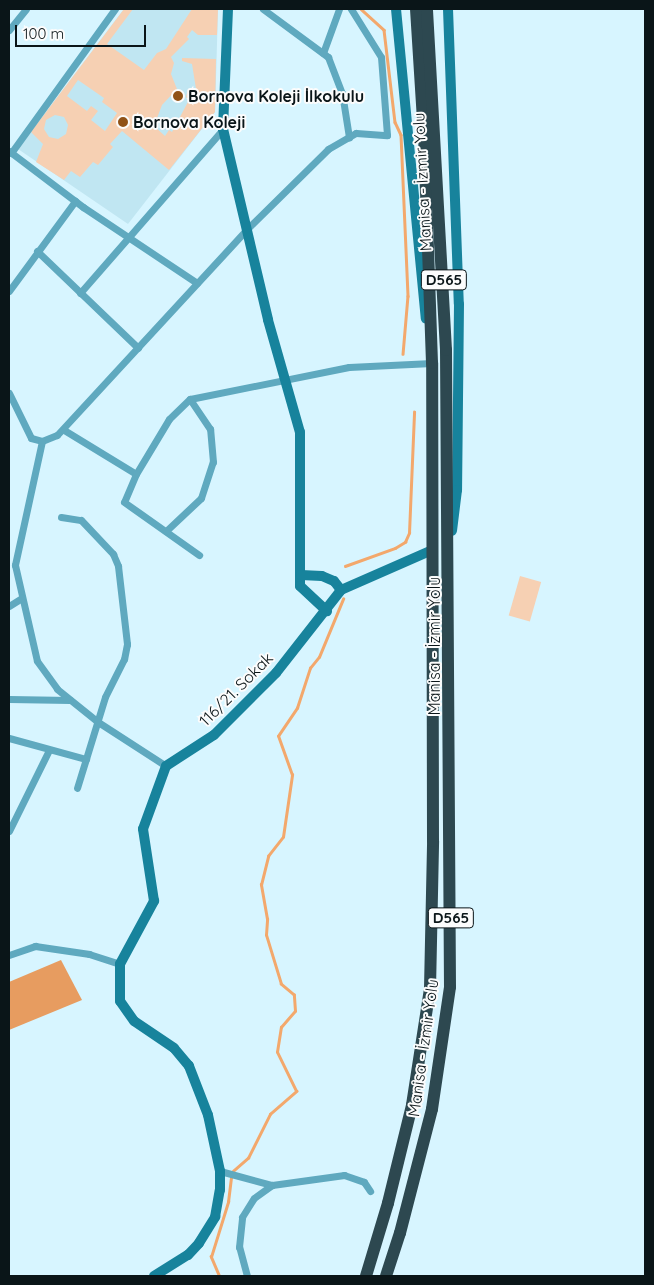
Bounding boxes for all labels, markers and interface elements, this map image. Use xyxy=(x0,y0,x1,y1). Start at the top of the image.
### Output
scale bar xyxy=(18,15,149,47)
text: 100 m xyxy=(23,24,64,43)
place label: Bornova Koleji İlkokulu xyxy=(188,86,364,106)
marker: Bornova Koleji İlkokulu xyxy=(172,90,184,102)
place label: Bornova Koleji xyxy=(133,112,245,132)
street label: Manisa - İzmir Yolu xyxy=(409,112,435,252)
marker: Bornova Koleji xyxy=(117,116,129,128)
road number: D565 xyxy=(420,268,468,292)
street label: Manisa - İzmir Yolu xyxy=(424,577,444,715)
street label: 116/21. Sokak xyxy=(195,648,277,730)
road number: D565 xyxy=(427,906,475,930)
street label: Manisa - İzmir Yolu xyxy=(404,978,442,1118)

